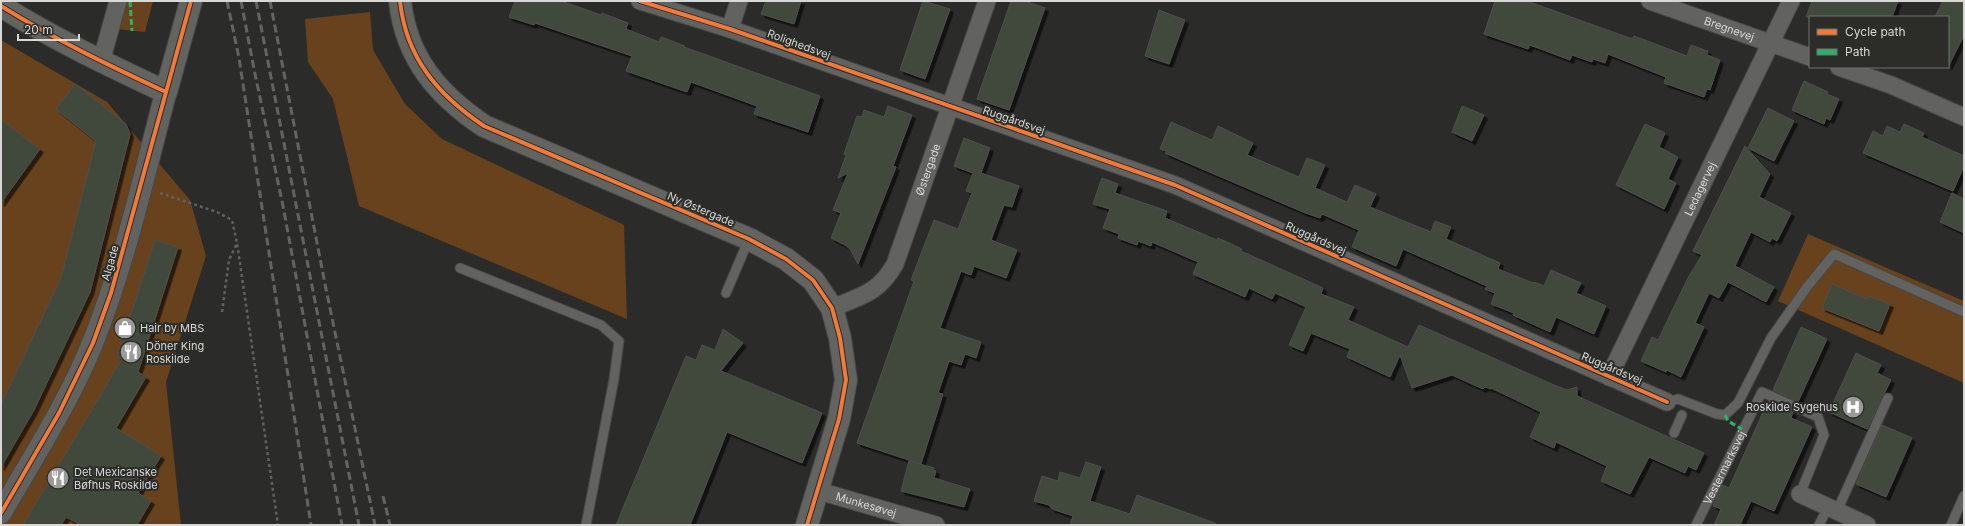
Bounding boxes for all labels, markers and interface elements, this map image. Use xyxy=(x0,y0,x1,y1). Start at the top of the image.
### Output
street label: Bregnevej xyxy=(1702,14,1756,44)
scale bar xyxy=(18,16,79,42)
legend xyxy=(1809,16,1949,68)
text: 20 m xyxy=(24,22,53,37)
text: Cycle path xyxy=(1845,24,1906,39)
street label: Rolighedsvej xyxy=(766,26,832,62)
text: Path xyxy=(1845,44,1870,59)
street label: Ruggårdsvej xyxy=(981,103,1047,137)
street label: Østergade xyxy=(912,142,944,198)
street label: Ledagervej xyxy=(1681,160,1719,218)
street label: Ny Østergade xyxy=(665,189,737,229)
street label: Ruggårdsvej xyxy=(1284,218,1348,258)
street label: Algade xyxy=(98,244,122,282)
shop icon: Hair by MBS xyxy=(112,315,138,341)
place label: Hair by MBS xyxy=(140,321,204,335)
restaurant icon: Döner King Roskilde xyxy=(118,339,144,365)
place label: Döner King Roskilde xyxy=(146,339,204,366)
street label: Ruggårdsvej xyxy=(1579,349,1645,387)
hospital icon: Roskilde Sygehus xyxy=(1840,394,1866,420)
place label: Roskilde Sygehus xyxy=(1746,400,1838,414)
street label: Vestermarksvej xyxy=(1700,428,1749,507)
restaurant icon: Det Mexicanske Bøfhus Roskilde xyxy=(45,465,71,491)
place label: Det Mexicanske Bøfhus Roskilde xyxy=(74,465,158,492)
street label: Munkesøvej xyxy=(834,489,898,520)

